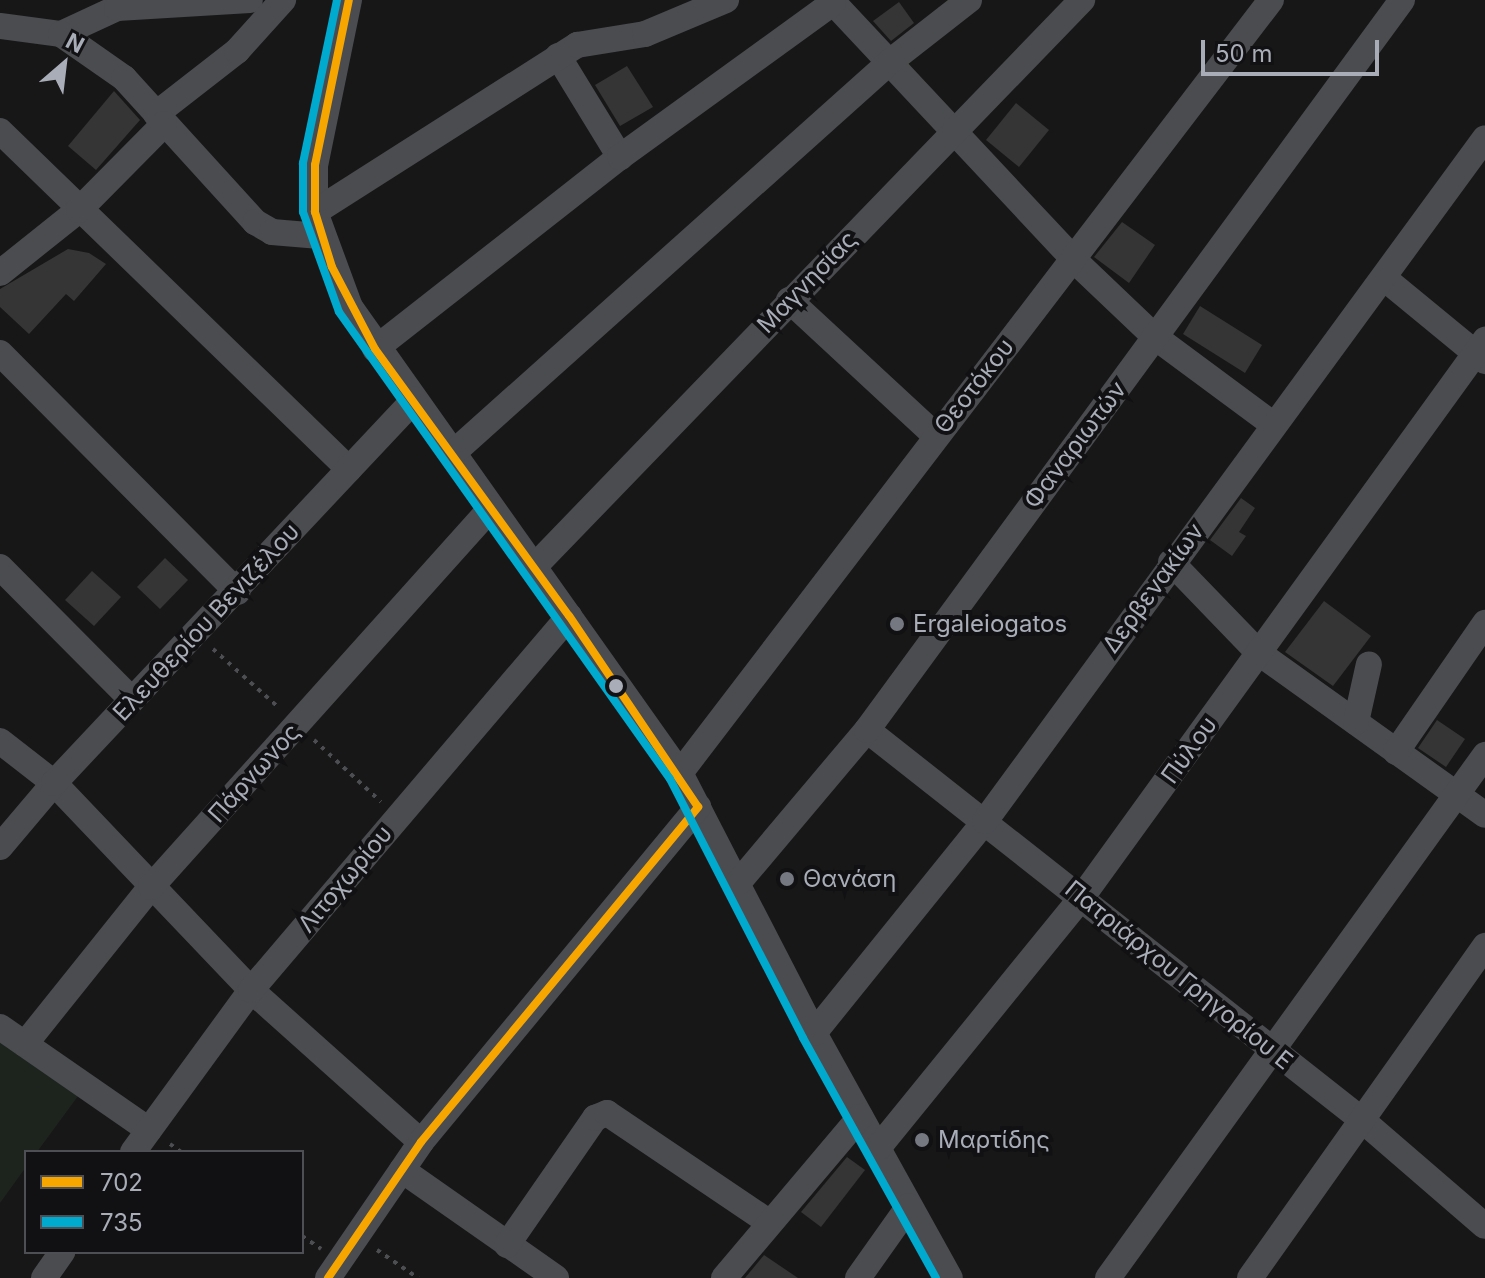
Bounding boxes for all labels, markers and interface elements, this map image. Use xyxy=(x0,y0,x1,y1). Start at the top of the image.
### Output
north arrow xyxy=(24,24,104,104)
scale bar xyxy=(1205,24,1383,74)
text: N xyxy=(62,27,89,58)
text: 50 m xyxy=(1215,39,1273,68)
street label: Μαγνησίας xyxy=(751,225,863,339)
street label: Θεοτόκου xyxy=(928,333,1020,439)
street label: Φαναριωτών xyxy=(1018,376,1132,514)
street label: Ελευθερίου Βενιζέλου xyxy=(107,517,305,727)
street label: Δερβενακίων xyxy=(1096,518,1210,658)
place label: Ergaleiogatos xyxy=(913,610,1067,638)
marker: Ergaleiogatos xyxy=(888,615,906,633)
unlabelled marker xyxy=(608,678,624,694)
street label: Πύλου xyxy=(1155,711,1223,789)
street label: Πάρνωνος xyxy=(202,718,306,828)
street label: Λιτοχωρίου xyxy=(292,820,398,938)
place label: Θανάση xyxy=(803,865,896,893)
marker: Θανάση xyxy=(778,870,796,888)
street label: Πατριάρχου Γρηγορίου Ε xyxy=(1059,874,1299,1076)
place label: Μαρτίδης xyxy=(938,1126,1050,1154)
marker: Μαρτίδης xyxy=(913,1131,931,1149)
legend xyxy=(24,1150,304,1254)
text: 702 xyxy=(100,1168,143,1197)
text: 735 xyxy=(100,1208,143,1237)

